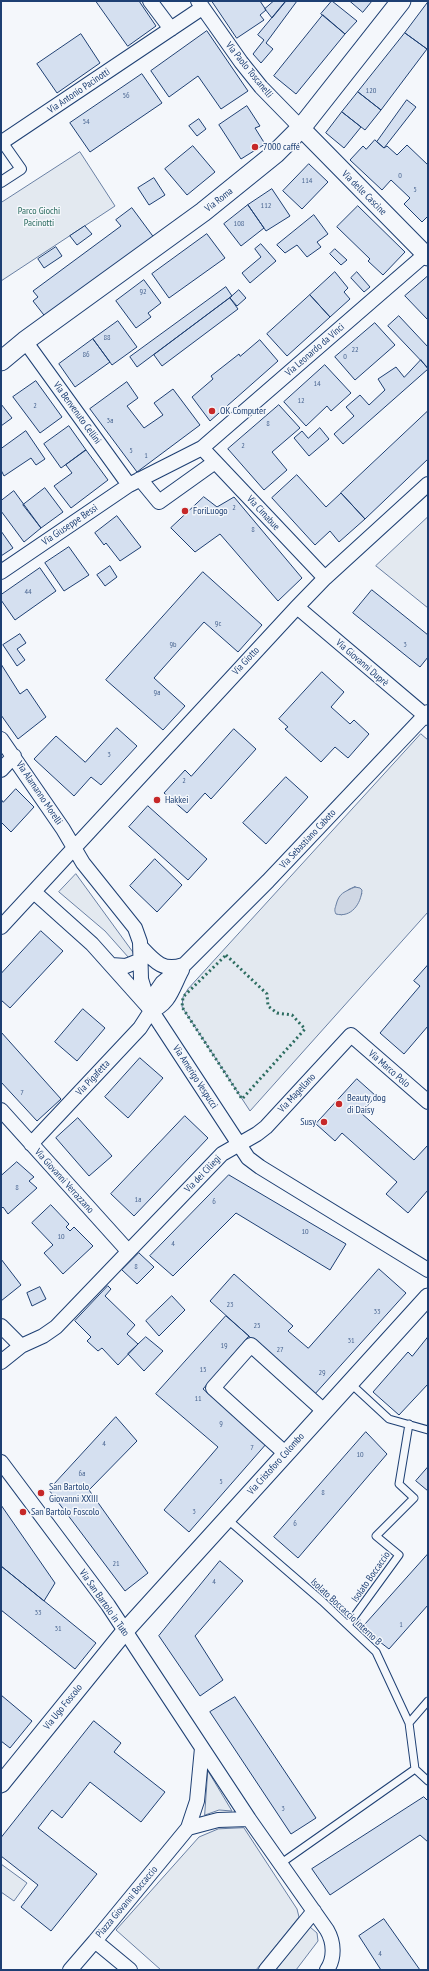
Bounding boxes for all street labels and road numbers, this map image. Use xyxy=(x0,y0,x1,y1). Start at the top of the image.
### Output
street label: Via Paolo Toscanelli xyxy=(223,40,275,100)
street label: Via Antonio Pacinotti xyxy=(46,66,112,116)
street label: Via delle Cascine xyxy=(339,168,389,218)
street label: Via Roma xyxy=(203,185,235,215)
street label: Via Leonardo da Vinci xyxy=(283,321,347,379)
street label: Via Benvenuto Cellini xyxy=(50,380,104,446)
street label: Via Cimabue xyxy=(244,493,282,533)
street label: Via Giuseppe Bessi xyxy=(40,502,100,548)
street label: Via Giovanni Duprè xyxy=(333,637,391,689)
street label: Via Giotto xyxy=(230,644,262,678)
street label: Via Alamanno Morelli xyxy=(13,759,65,827)
street label: Via Sebastiano Caboto xyxy=(277,807,339,871)
street label: Via Amerigo Vespucci xyxy=(170,1043,220,1111)
street label: Via Marco Polo xyxy=(366,1048,412,1090)
street label: Via Pigafetta xyxy=(74,1058,112,1098)
street label: Via Magellano xyxy=(276,1071,318,1115)
street label: Via Giovanni Verrazzano xyxy=(32,1146,96,1216)
street label: Via dei Ciliegi xyxy=(182,1153,224,1195)
street label: Via Cristoforo Colombo xyxy=(245,1431,307,1497)
street label: Isolato Boccaccio xyxy=(349,1549,393,1605)
street label: Via San Bartolo in Tuto xyxy=(76,1567,132,1639)
street label: Isolato Boccaccio interno B xyxy=(308,1576,384,1648)
street label: Via Ugo Foscolo xyxy=(41,1682,85,1732)
street label: Piazza Giovanni Boccaccio xyxy=(94,1864,160,1940)

